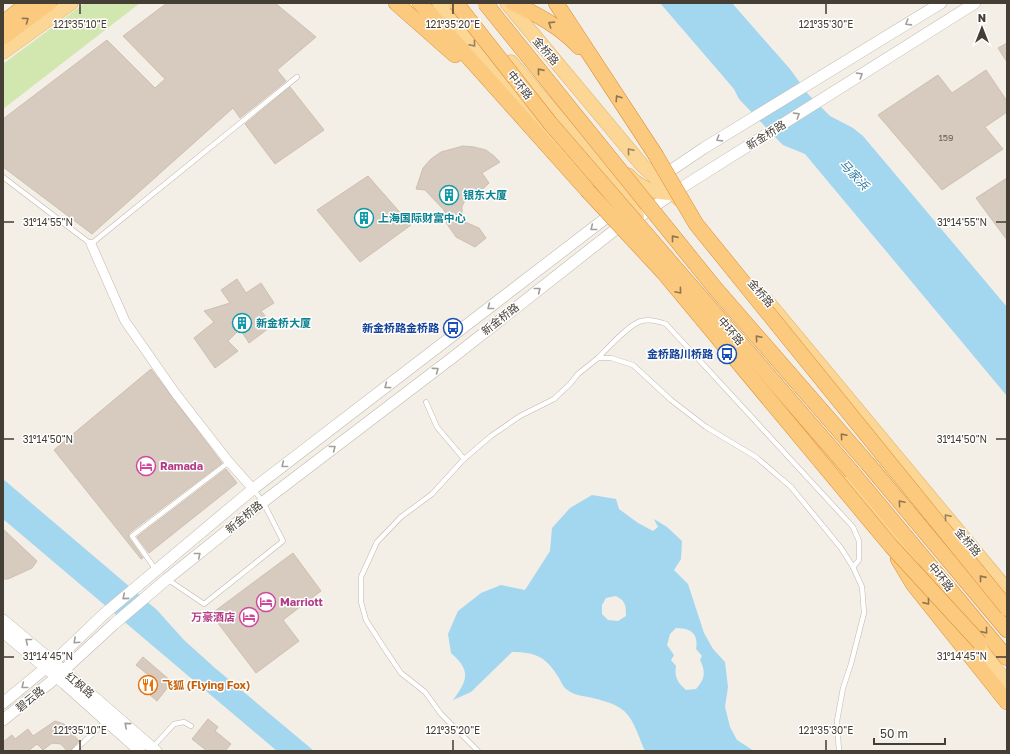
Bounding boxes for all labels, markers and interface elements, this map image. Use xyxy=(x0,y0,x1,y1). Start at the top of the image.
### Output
north arrow xyxy=(962,8,1002,48)
text: N xyxy=(978,11,986,24)
one-way arrow xyxy=(22,18,29,25)
text: 121°35'10"E xyxy=(53,18,107,30)
text: 121°35'20"E xyxy=(426,18,480,30)
text: 121°35'30"E xyxy=(799,18,853,30)
one-way arrow xyxy=(905,19,912,26)
one-way arrow xyxy=(548,21,555,29)
street label: 金桥路 xyxy=(531,34,562,67)
one-way arrow xyxy=(469,39,476,46)
street label: 中环路 xyxy=(505,68,536,102)
one-way arrow xyxy=(538,69,545,76)
one-way arrow xyxy=(855,73,862,80)
one-way arrow xyxy=(615,95,623,102)
one-way arrow xyxy=(793,112,800,120)
street label: 新金桥路 xyxy=(744,117,788,152)
house number: 159 xyxy=(938,132,954,143)
one-way arrow xyxy=(716,134,723,142)
one-way arrow xyxy=(628,148,635,156)
water label: 马家浜 xyxy=(837,156,873,194)
building icon: 银东大厦 xyxy=(438,184,460,206)
place label: 银东大厦 xyxy=(463,188,507,201)
building icon: 上海国际财富中心 xyxy=(353,207,375,229)
place label: 上海国际财富中心 xyxy=(378,211,466,224)
text: 31°14'55"N xyxy=(23,216,73,228)
text: 31°14'55"N xyxy=(937,216,987,228)
one-way arrow xyxy=(590,223,597,230)
one-way arrow xyxy=(672,236,679,243)
street label: 金桥路 xyxy=(746,276,777,309)
one-way arrow xyxy=(534,287,541,294)
one-way arrow xyxy=(675,287,682,294)
street label: 新金桥路 xyxy=(478,300,521,337)
one-way arrow xyxy=(487,302,494,309)
building icon: 新金桥大厦 xyxy=(231,312,253,334)
street label: 中环路 xyxy=(716,314,747,347)
place label: 新金桥大厦 xyxy=(256,316,311,329)
bus stop icon: 新金桥路金桥路 xyxy=(442,317,464,339)
place label: 新金桥路金桥路 xyxy=(362,321,440,334)
one-way arrow xyxy=(755,335,762,343)
bus stop icon: 金桥路川桥路 xyxy=(716,343,738,365)
place label: 金桥路川桥路 xyxy=(647,347,714,360)
one-way arrow xyxy=(432,368,439,375)
one-way arrow xyxy=(384,381,391,388)
text: 31°14'50"N xyxy=(23,433,73,445)
one-way arrow xyxy=(840,433,848,441)
text: 31°14'50"N xyxy=(937,433,987,445)
one-way arrow xyxy=(328,446,335,453)
hotel icon: Ramada xyxy=(135,455,157,477)
place label: Ramada xyxy=(160,459,203,472)
one-way arrow xyxy=(281,461,288,468)
street label: 新金桥路 xyxy=(222,498,265,536)
one-way arrow xyxy=(898,501,905,508)
one-way arrow xyxy=(944,514,951,522)
street label: 金桥路 xyxy=(953,525,984,558)
one-way arrow xyxy=(193,553,200,560)
street label: 中环路 xyxy=(926,560,957,594)
one-way arrow xyxy=(980,575,987,583)
hotel icon: Marriott xyxy=(255,591,277,613)
one-way arrow xyxy=(122,592,129,599)
place label: Marriott xyxy=(280,595,324,608)
one-way arrow xyxy=(923,597,930,604)
hotel icon: 万豪酒店 xyxy=(238,606,260,628)
place label: 万豪酒店 xyxy=(191,610,235,623)
one-way arrow xyxy=(980,626,987,633)
one-way arrow xyxy=(73,636,81,643)
one-way arrow xyxy=(26,639,33,646)
text: 31°14'45"N xyxy=(23,650,73,662)
text: 31°14'45"N xyxy=(937,650,987,662)
street label: 红枫路 xyxy=(64,669,97,700)
restaurant icon: 飞狐 (Flying Fox) xyxy=(137,674,159,696)
place label: 飞狐 (Flying Fox) xyxy=(162,678,250,691)
one-way arrow xyxy=(22,681,29,688)
street label: 碧云路 xyxy=(13,683,47,714)
scale bar xyxy=(874,720,945,746)
one-way arrow xyxy=(124,723,132,730)
text: 121°35'10"E xyxy=(53,724,107,736)
text: 121°35'20"E xyxy=(426,724,480,736)
text: 121°35'30"E xyxy=(799,724,853,736)
text: 50 m xyxy=(880,726,908,741)

